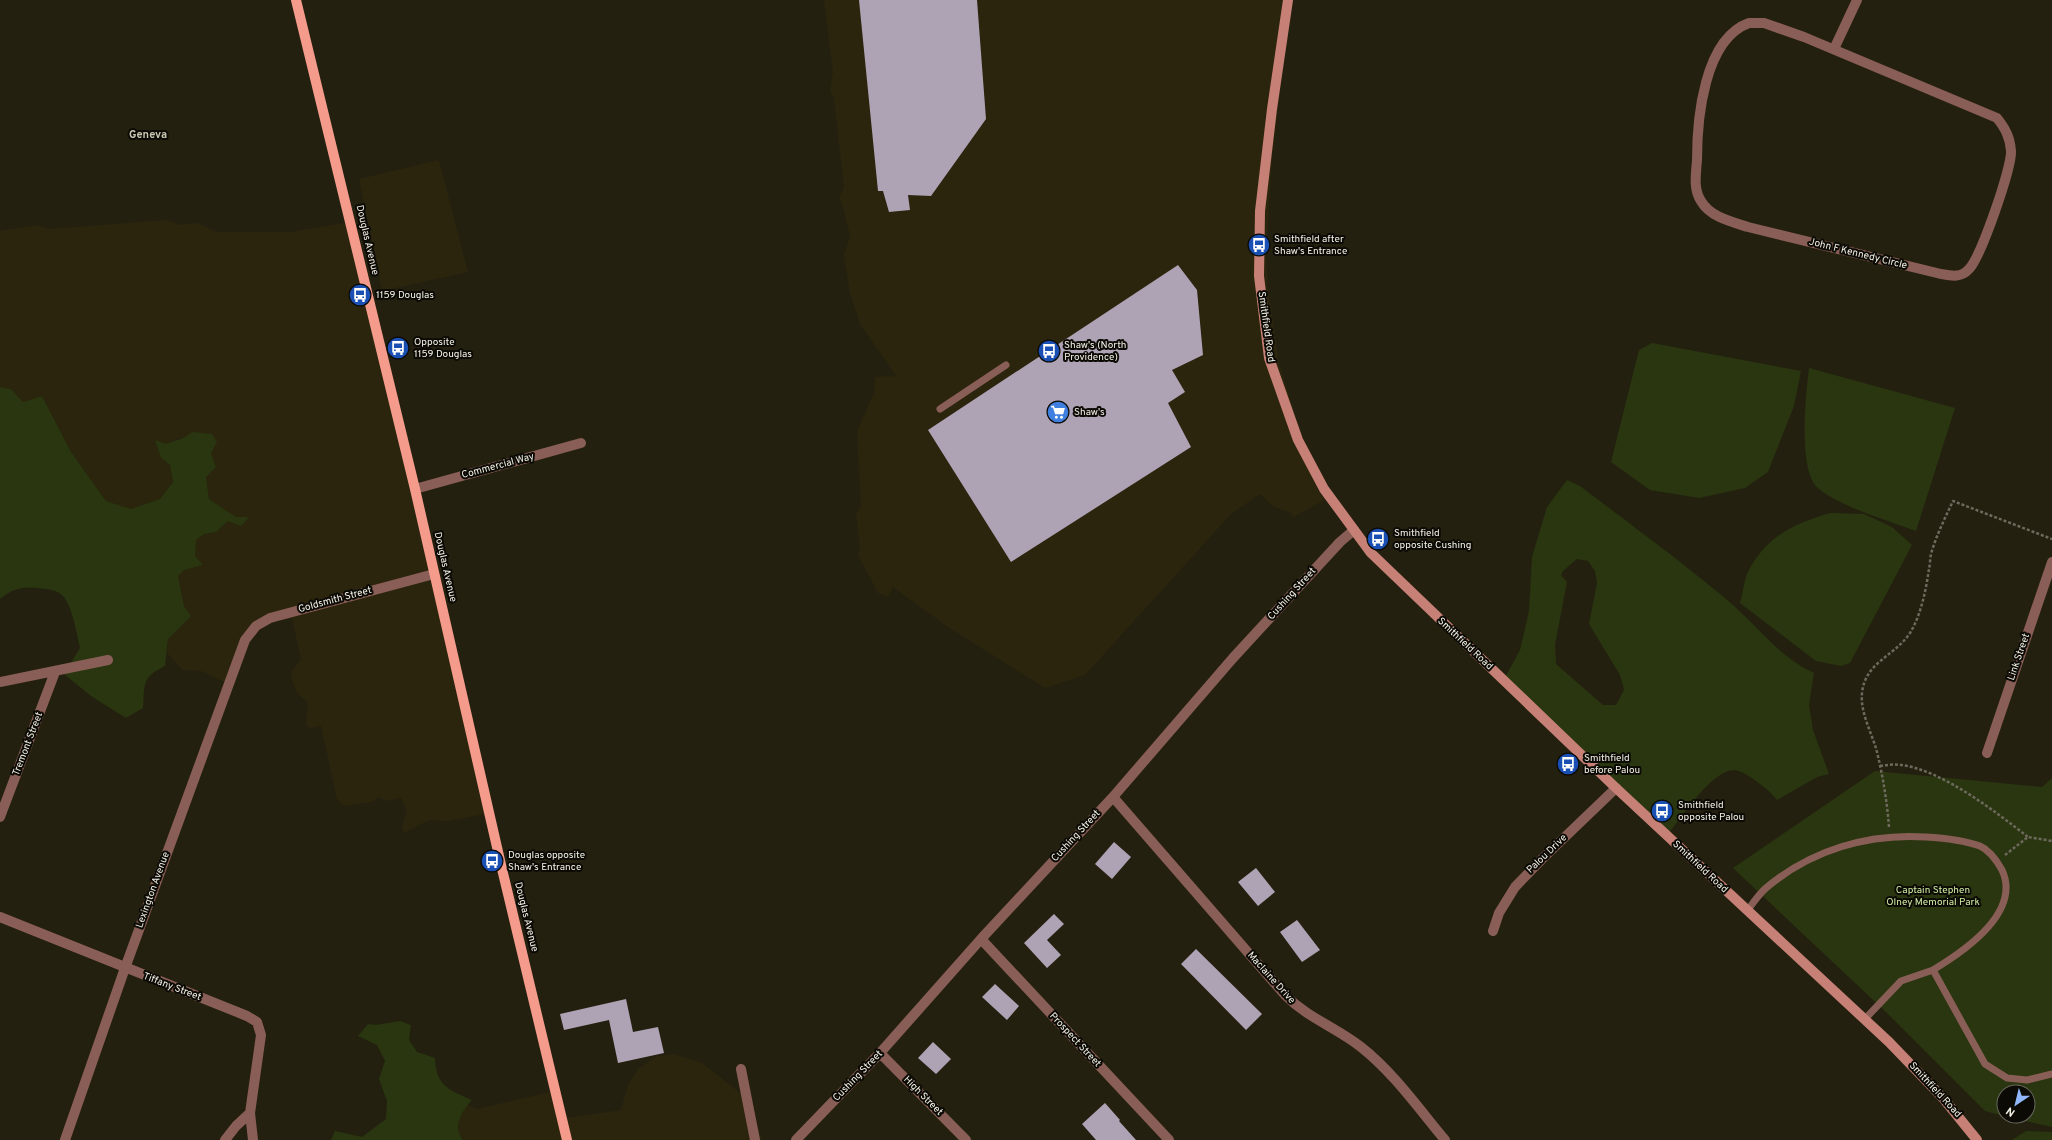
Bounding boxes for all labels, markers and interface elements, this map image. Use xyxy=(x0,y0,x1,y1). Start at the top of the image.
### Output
district label: Geneva xyxy=(129,128,167,142)
street label: Douglas Avenue xyxy=(353,204,381,276)
bus stop icon: Smithfield after Shaw's Entrance xyxy=(1246,232,1272,258)
place label: Smithfield after Shaw's Entrance xyxy=(1274,233,1347,258)
street label: John F Kennedy Circle xyxy=(1808,236,1908,272)
bus stop icon: 1159 Douglas xyxy=(347,282,373,308)
place label: 1159 Douglas xyxy=(376,289,434,302)
street label: Smithfield Road xyxy=(1255,291,1277,363)
bus stop icon: Opposite 1159 Douglas xyxy=(385,335,411,361)
place label: Opposite 1159 Douglas xyxy=(414,336,472,361)
bus stop icon: Shaw's (North Providence) xyxy=(1036,338,1062,364)
place label: Shaw's (North Providence) xyxy=(1064,339,1126,364)
supermarket icon: Shaw's xyxy=(1045,399,1071,425)
place label: Shaw's xyxy=(1074,406,1105,419)
street label: Commercial Way xyxy=(460,450,536,482)
bus stop icon: Smithfield opposite Cushing xyxy=(1365,526,1391,552)
place label: Smithfield opposite Cushing xyxy=(1394,527,1471,552)
street label: Douglas Avenue xyxy=(431,531,459,603)
street label: Cushing Street xyxy=(1265,565,1319,623)
street label: Goldsmith Street xyxy=(297,584,373,616)
street label: Smithfield Road xyxy=(1435,615,1495,673)
street label: Link Street xyxy=(2005,632,2033,682)
street label: Tremont Street xyxy=(10,710,46,778)
bus stop icon: Smithfield before Palou xyxy=(1555,751,1581,777)
place label: Smithfield before Palou xyxy=(1584,752,1640,777)
bus stop icon: Smithfield opposite Palou xyxy=(1649,798,1675,824)
place label: Smithfield opposite Palou xyxy=(1678,799,1744,824)
street label: Cushing Street xyxy=(1049,807,1103,865)
street label: Palou Drive xyxy=(1524,832,1570,876)
street label: Smithfield Road xyxy=(1670,838,1730,896)
bus stop icon: Douglas opposite Shaw's Entrance xyxy=(479,848,505,874)
place label: Douglas opposite Shaw's Entrance xyxy=(508,849,585,874)
street label: Lexington Avenue xyxy=(133,850,173,930)
street label: Douglas Avenue xyxy=(511,881,541,953)
park label: Captain Stephen Olney Memorial Park xyxy=(1886,884,1980,909)
street label: Maclaine Drive xyxy=(1244,949,1298,1007)
street label: Tiffany Street xyxy=(141,970,203,1004)
street label: Prospect Street xyxy=(1046,1010,1104,1070)
street label: Cushing Street xyxy=(830,1048,886,1104)
street label: Smithfield Road xyxy=(1906,1060,1964,1120)
street label: High Street xyxy=(900,1073,946,1119)
north arrow xyxy=(1996,1084,2036,1124)
text: N xyxy=(2004,1103,2018,1119)

